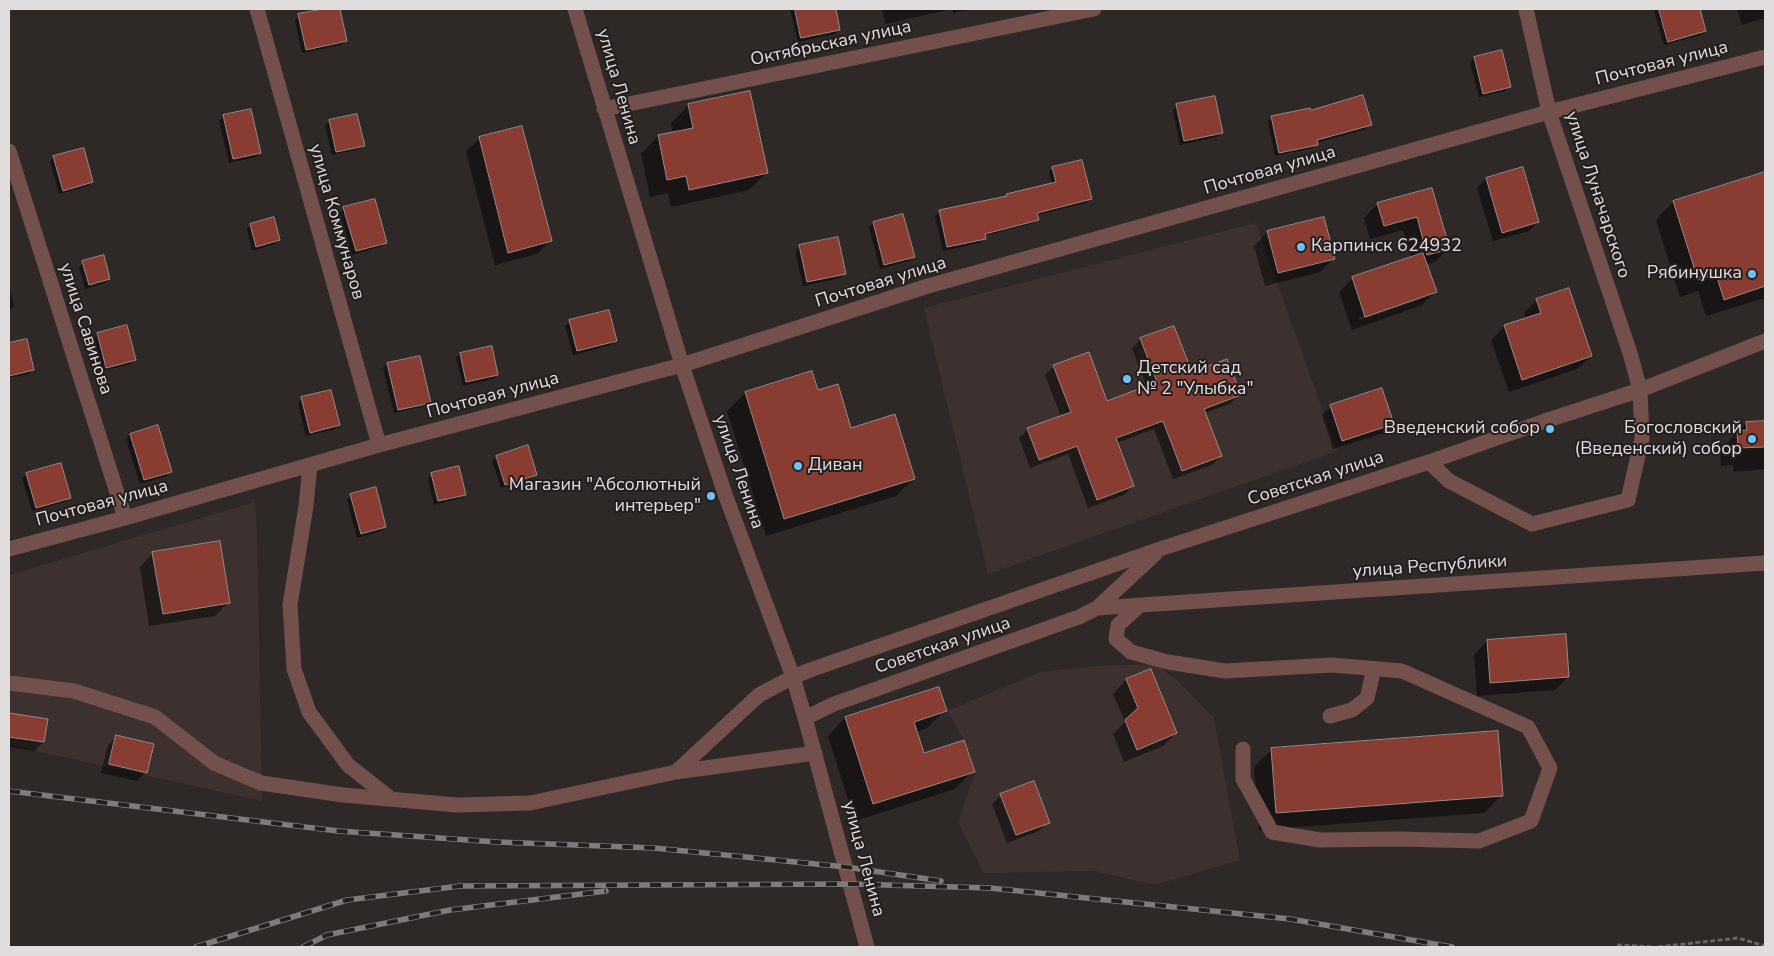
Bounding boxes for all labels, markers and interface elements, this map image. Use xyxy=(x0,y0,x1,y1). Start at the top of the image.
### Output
street label: Октябрьская улица xyxy=(749,16,913,72)
street label: улица Ленина xyxy=(591,27,645,147)
street label: Почтовая улица xyxy=(1593,37,1731,91)
street label: улица Луначарского xyxy=(1560,109,1634,281)
street label: улица Коммунаров xyxy=(303,142,369,302)
street label: Почтовая улица xyxy=(1202,142,1338,200)
place label: Карпинск 624932 xyxy=(1311,236,1462,258)
marker: Карпинск 624932 xyxy=(1295,241,1307,253)
street label: Почтовая улица xyxy=(813,253,949,313)
street label: улица Савинова xyxy=(54,260,116,398)
place label: Рябинушка xyxy=(1647,263,1742,285)
marker: Рябинушка xyxy=(1746,268,1758,280)
place label: Детский сад № 2 "Улыбка" xyxy=(1137,358,1254,400)
street label: Почтовая улица xyxy=(425,368,561,424)
marker: Детский сад № 2 "Улыбка" xyxy=(1121,373,1133,385)
street label: улица Ленина xyxy=(708,412,768,532)
place label: Введенский собор xyxy=(1384,418,1540,440)
place label: Богословский (Введенский) собор xyxy=(1574,418,1742,460)
marker: Введенский собор xyxy=(1544,423,1556,435)
marker: Богословский (Введенский) собор xyxy=(1746,433,1758,445)
street label: Советская улица xyxy=(1245,447,1387,511)
place label: Диван xyxy=(808,455,863,477)
marker: Диван xyxy=(792,460,804,472)
place label: Магазин "Абсолютный интерьер" xyxy=(509,475,701,518)
street label: Почтовая улица xyxy=(34,476,170,532)
marker: Магазин "Абсолютный интерьер" xyxy=(705,490,717,502)
street label: улица Республики xyxy=(1352,551,1508,583)
street label: Советская улица xyxy=(872,613,1014,679)
street label: улица Ленина xyxy=(837,799,889,919)

